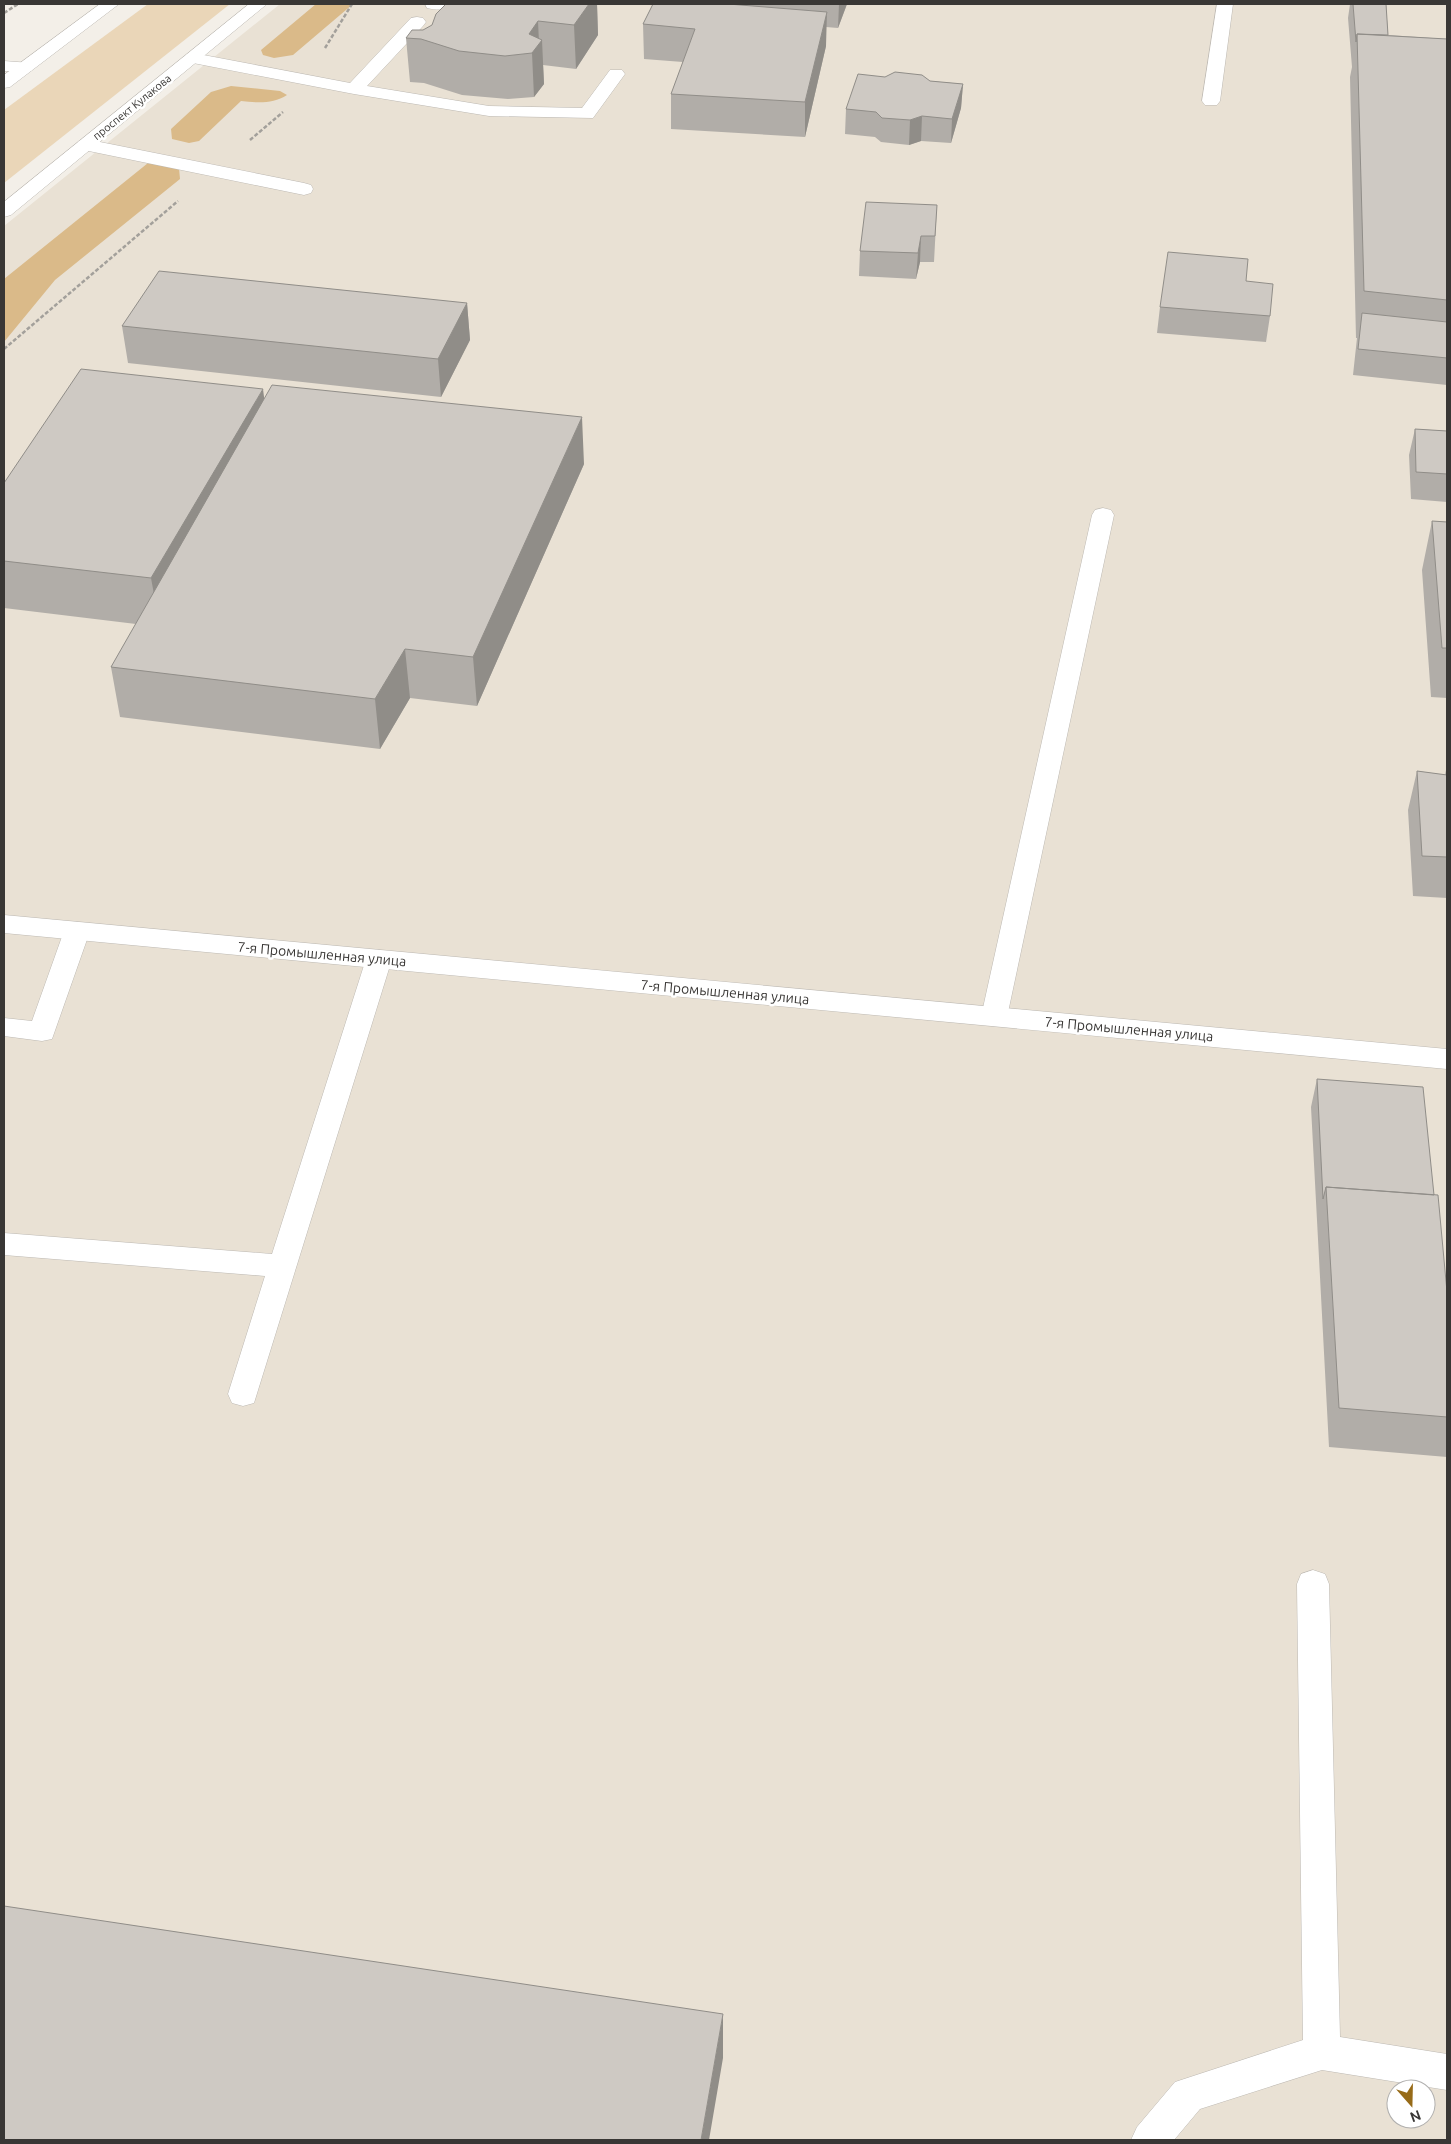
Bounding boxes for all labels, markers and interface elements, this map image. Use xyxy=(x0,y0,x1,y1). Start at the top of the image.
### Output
street label: проспект Кулакова xyxy=(91,72,173,142)
street label: 7-я Промышленная улица xyxy=(237,939,407,969)
street label: 7-я Промышленная улица xyxy=(640,977,810,1007)
street label: 7-я Промышленная улица xyxy=(1044,1014,1214,1044)
north arrow xyxy=(1386,2079,1436,2129)
text: N xyxy=(1408,2107,1423,2126)

